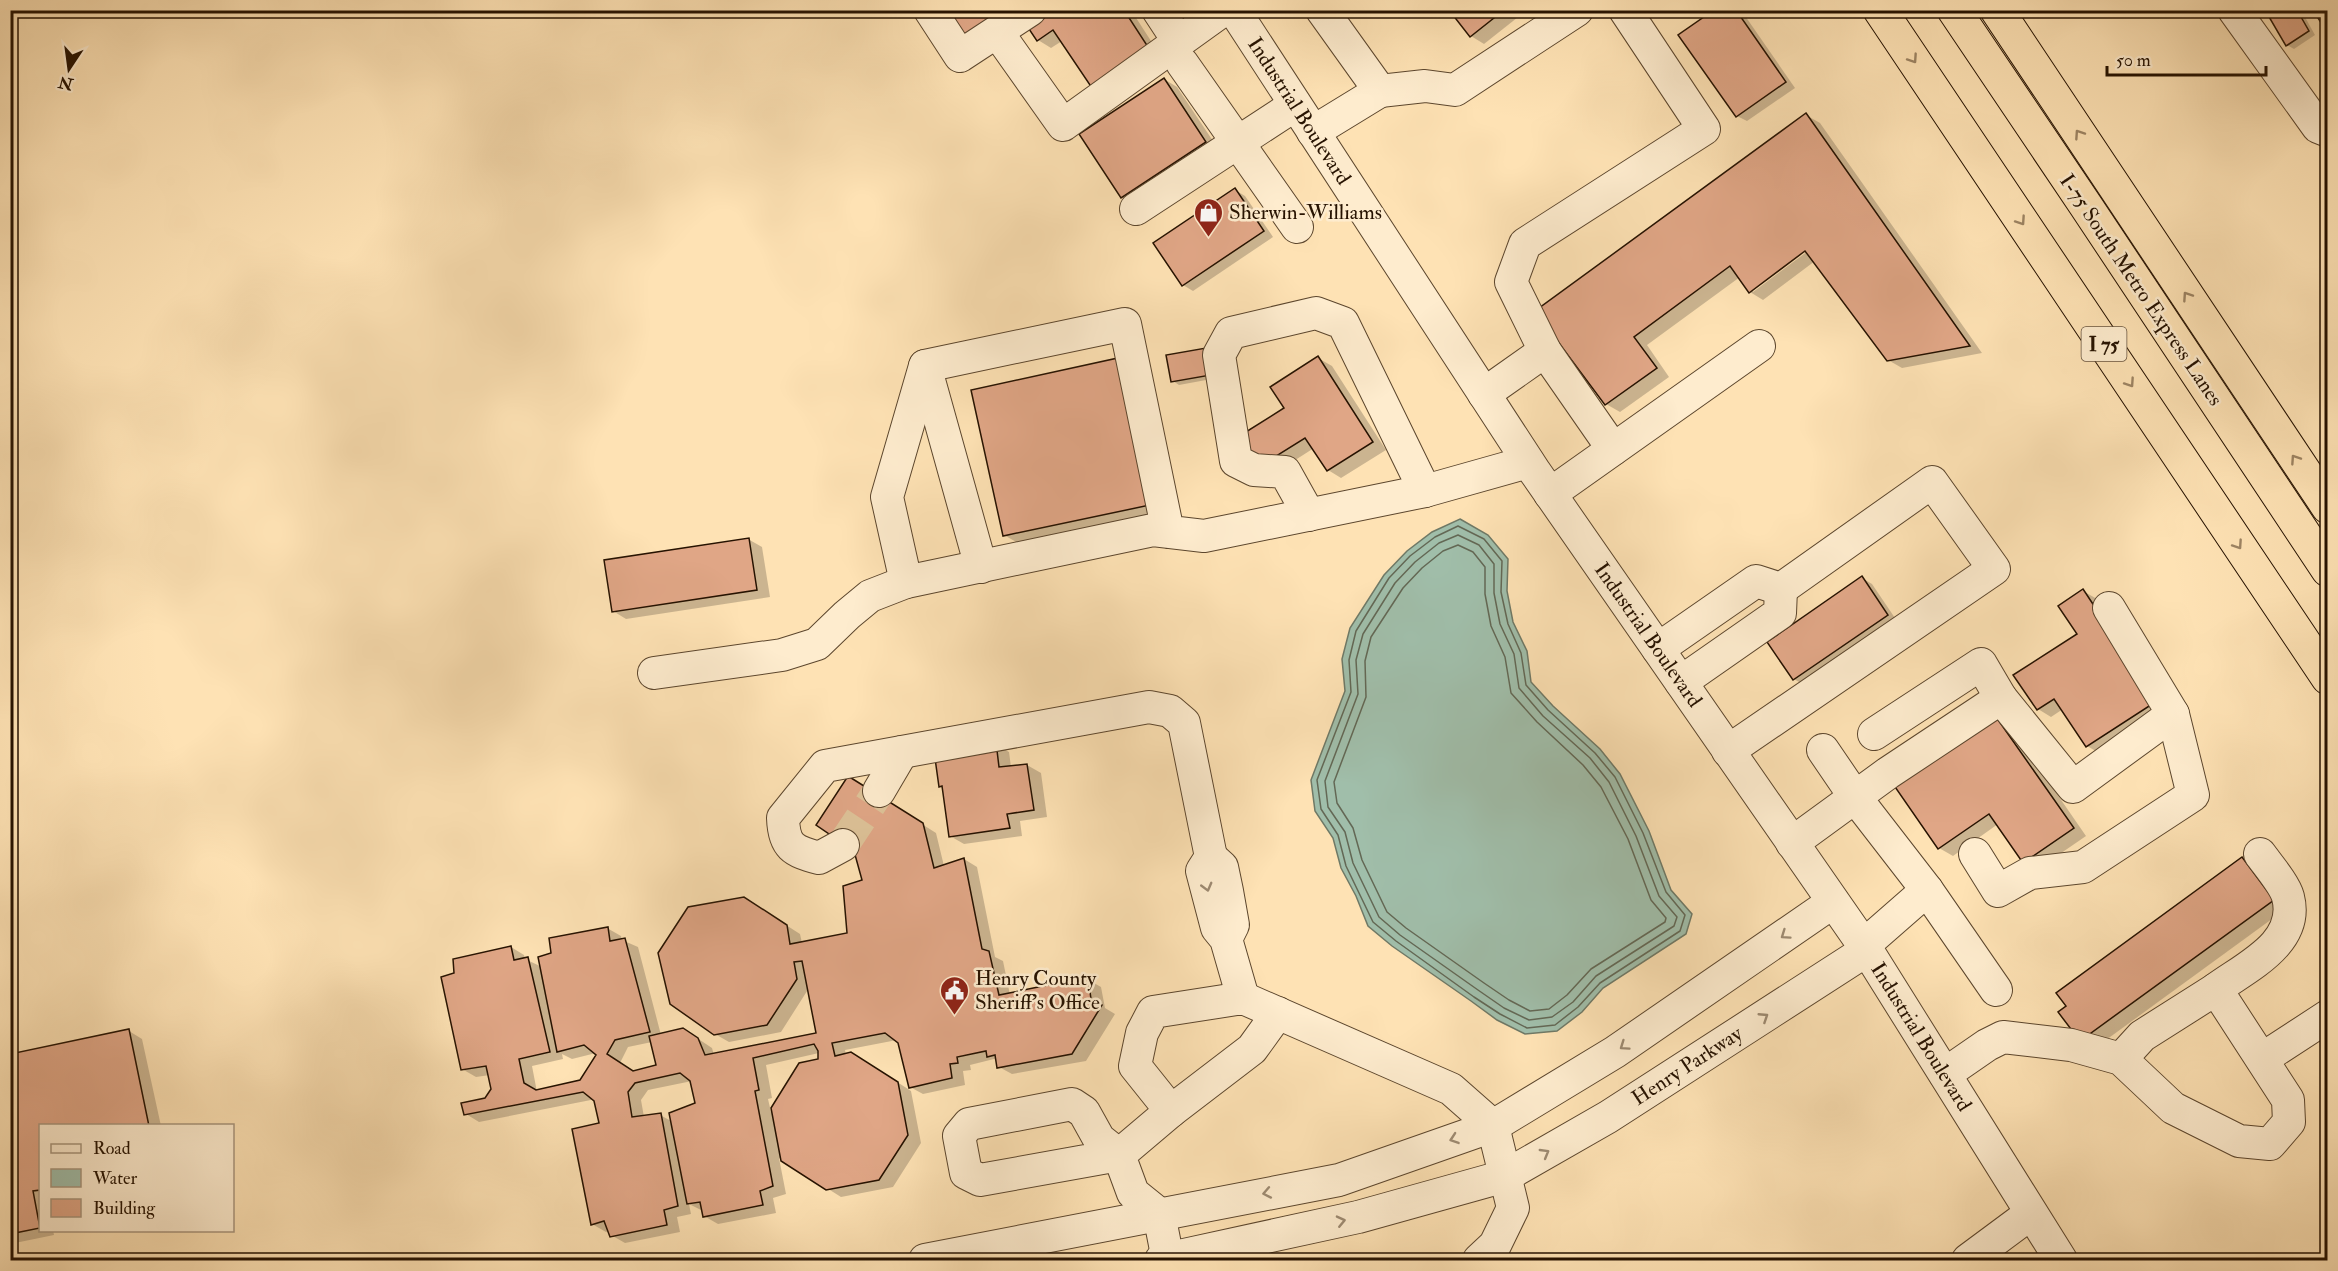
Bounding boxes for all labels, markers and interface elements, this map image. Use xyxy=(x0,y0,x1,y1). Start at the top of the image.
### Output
street label: Industrial Boulevard xyxy=(1241,32,1357,191)
north arrow xyxy=(39,39,99,99)
scale bar xyxy=(2107,39,2266,77)
text: 50 m xyxy=(2116,49,2151,72)
one-way arrow xyxy=(1905,53,1917,63)
text: N xyxy=(56,71,76,94)
one-way arrow xyxy=(2075,129,2086,140)
street label: I-75 South Metro Express Lanes xyxy=(2053,169,2229,411)
shop icon: Sherwin-Williams xyxy=(1192,196,1224,238)
place label: Sherwin-Williams xyxy=(1229,199,1382,226)
one-way arrow xyxy=(2014,214,2025,225)
one-way arrow xyxy=(2183,292,2194,303)
road number: I 75 xyxy=(2082,327,2126,361)
one-way arrow xyxy=(2123,376,2134,387)
one-way arrow xyxy=(2291,454,2302,465)
one-way arrow xyxy=(2231,539,2243,549)
street label: Industrial Boulevard xyxy=(1588,557,1708,713)
one-way arrow xyxy=(1200,881,1212,891)
one-way arrow xyxy=(1781,928,1792,939)
street label: Industrial Boulevard xyxy=(1864,957,1978,1117)
place label: Henry County Sheriff's Office xyxy=(975,965,1100,1016)
public building icon: Henry County Sheriff's Office xyxy=(938,974,970,1016)
one-way arrow xyxy=(1758,1012,1768,1024)
street label: Henry Parkway xyxy=(1627,1020,1748,1112)
one-way arrow xyxy=(1620,1039,1631,1050)
legend xyxy=(39,1124,234,1232)
one-way arrow xyxy=(1449,1132,1460,1145)
text: Road xyxy=(93,1137,131,1160)
one-way arrow xyxy=(1539,1149,1549,1160)
text: Water xyxy=(92,1167,137,1190)
one-way arrow xyxy=(1263,1186,1273,1199)
text: Building xyxy=(93,1197,156,1220)
one-way arrow xyxy=(1336,1215,1346,1228)

